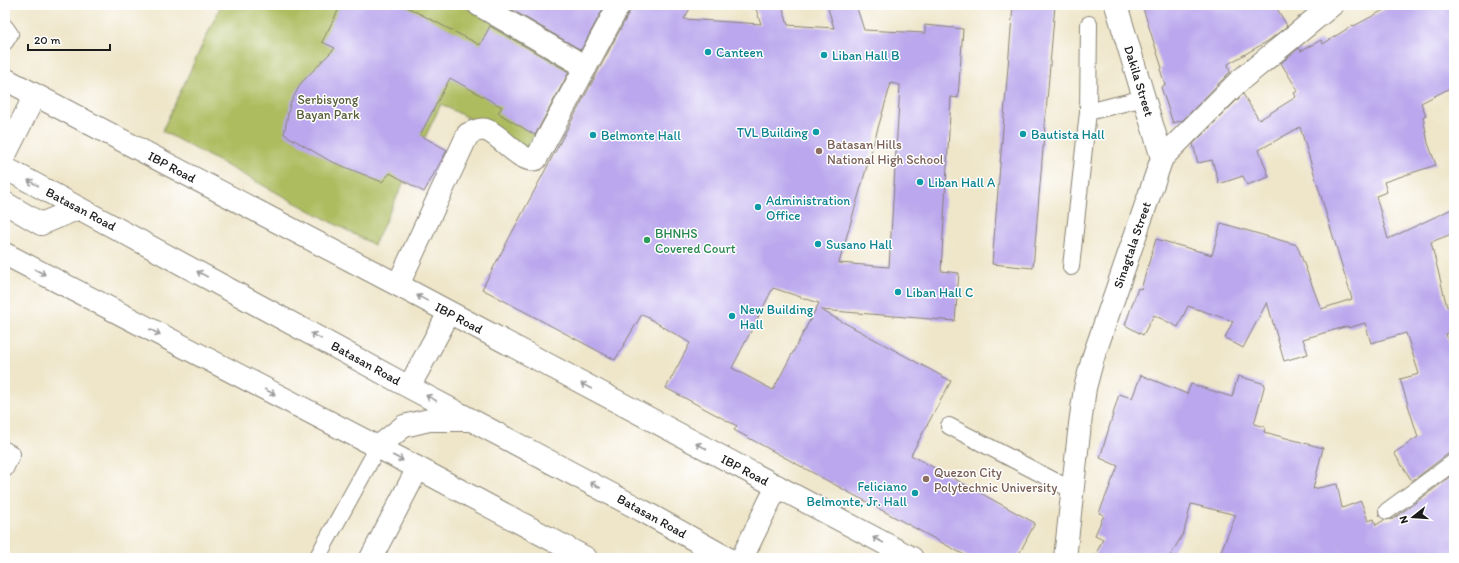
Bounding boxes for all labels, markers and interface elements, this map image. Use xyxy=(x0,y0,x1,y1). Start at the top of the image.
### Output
scale bar xyxy=(28,26,110,52)
text: 20 m xyxy=(34,33,61,47)
street label: Dakila Street xyxy=(1121,44,1157,118)
place label: Canteen xyxy=(716,45,764,60)
marker: Canteen xyxy=(703,47,713,57)
place label: Liban Hall B xyxy=(832,48,900,63)
marker: Liban Hall B xyxy=(819,50,829,60)
park label: Serbisyong Bayan Park xyxy=(296,92,360,122)
place label: TVL Building xyxy=(737,125,808,140)
marker: TVL Building xyxy=(811,127,821,137)
place label: Bautista Hall xyxy=(1031,127,1105,142)
place label: Belmonte Hall xyxy=(601,128,681,143)
marker: Bautista Hall xyxy=(1018,129,1028,139)
marker: Belmonte Hall xyxy=(588,130,598,140)
place label: Batasan Hills National High School xyxy=(827,137,944,167)
marker: Batasan Hills National High School xyxy=(814,146,824,156)
street label: IBP Road xyxy=(146,148,198,186)
place label: Liban Hall A xyxy=(928,175,996,190)
marker: Liban Hall A xyxy=(915,177,925,187)
one-way arrow xyxy=(27,178,39,186)
street label: Batasan Road xyxy=(43,184,119,234)
place label: Administration Office xyxy=(766,193,850,223)
street label: Sinagtala Street xyxy=(1110,200,1154,290)
marker: Administration Office xyxy=(753,202,763,212)
place label: BHNHS Covered Court xyxy=(655,226,736,256)
marker: BHNHS Covered Court xyxy=(642,235,652,245)
place label: Susano Hall xyxy=(826,237,893,252)
marker: Susano Hall xyxy=(813,239,823,249)
one-way arrow xyxy=(33,269,45,276)
one-way arrow xyxy=(196,270,208,278)
place label: Liban Hall C xyxy=(906,285,973,300)
marker: Liban Hall C xyxy=(893,287,903,297)
one-way arrow xyxy=(416,294,428,301)
street label: IBP Road xyxy=(433,299,485,337)
place label: New Building Hall xyxy=(740,302,814,332)
marker: New Building Hall xyxy=(727,311,737,321)
one-way arrow xyxy=(149,328,161,336)
one-way arrow xyxy=(311,332,323,340)
street label: Batasan Road xyxy=(329,338,403,388)
one-way arrow xyxy=(580,381,592,389)
one-way arrow xyxy=(264,388,276,396)
one-way arrow xyxy=(425,394,437,402)
one-way arrow xyxy=(695,442,707,450)
street label: IBP Road xyxy=(719,451,771,489)
one-way arrow xyxy=(392,454,404,462)
place label: Quezon City Polytechnic University xyxy=(934,465,1057,495)
marker: Quezon City Polytechnic University xyxy=(921,474,931,484)
place label: Feliciano Belmonte, Jr. Hall xyxy=(807,479,907,509)
one-way arrow xyxy=(589,481,601,489)
marker: Feliciano Belmonte, Jr. Hall xyxy=(910,488,920,498)
street label: Batasan Road xyxy=(615,491,689,541)
north arrow xyxy=(1393,497,1433,537)
text: N xyxy=(1397,514,1411,525)
one-way arrow xyxy=(872,536,884,543)

